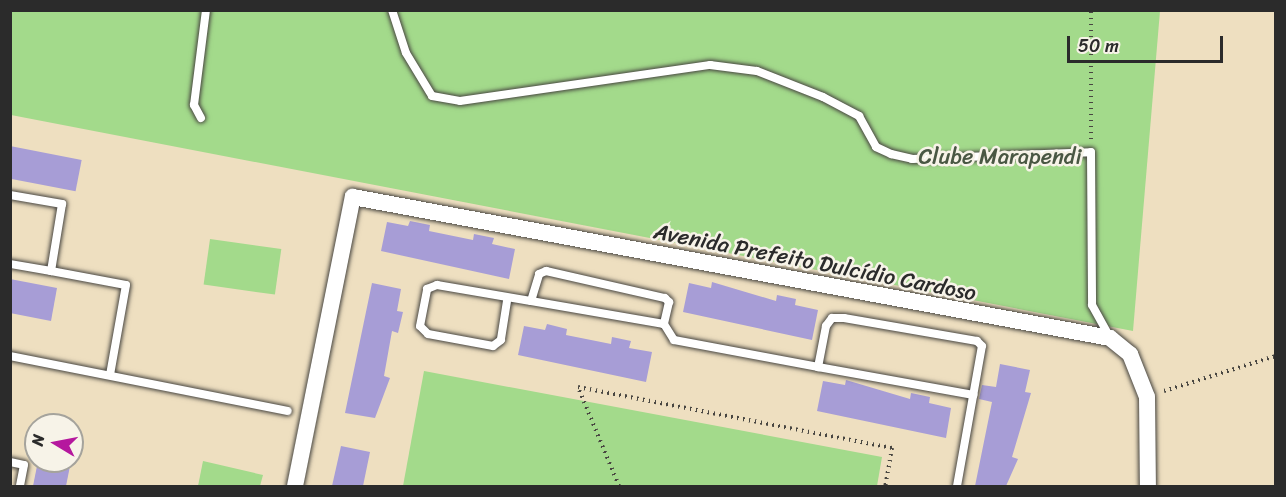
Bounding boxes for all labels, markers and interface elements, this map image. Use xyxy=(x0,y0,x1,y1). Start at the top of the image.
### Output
scale bar xyxy=(1070,24,1226,62)
text: 50 m xyxy=(1078,30,1119,62)
park label: Clube Marapendi xyxy=(919,144,1081,170)
street label: Avenida Prefeito Dulcídio Cardoso xyxy=(652,218,978,306)
north arrow xyxy=(24,413,84,473)
text: N xyxy=(23,432,53,448)

